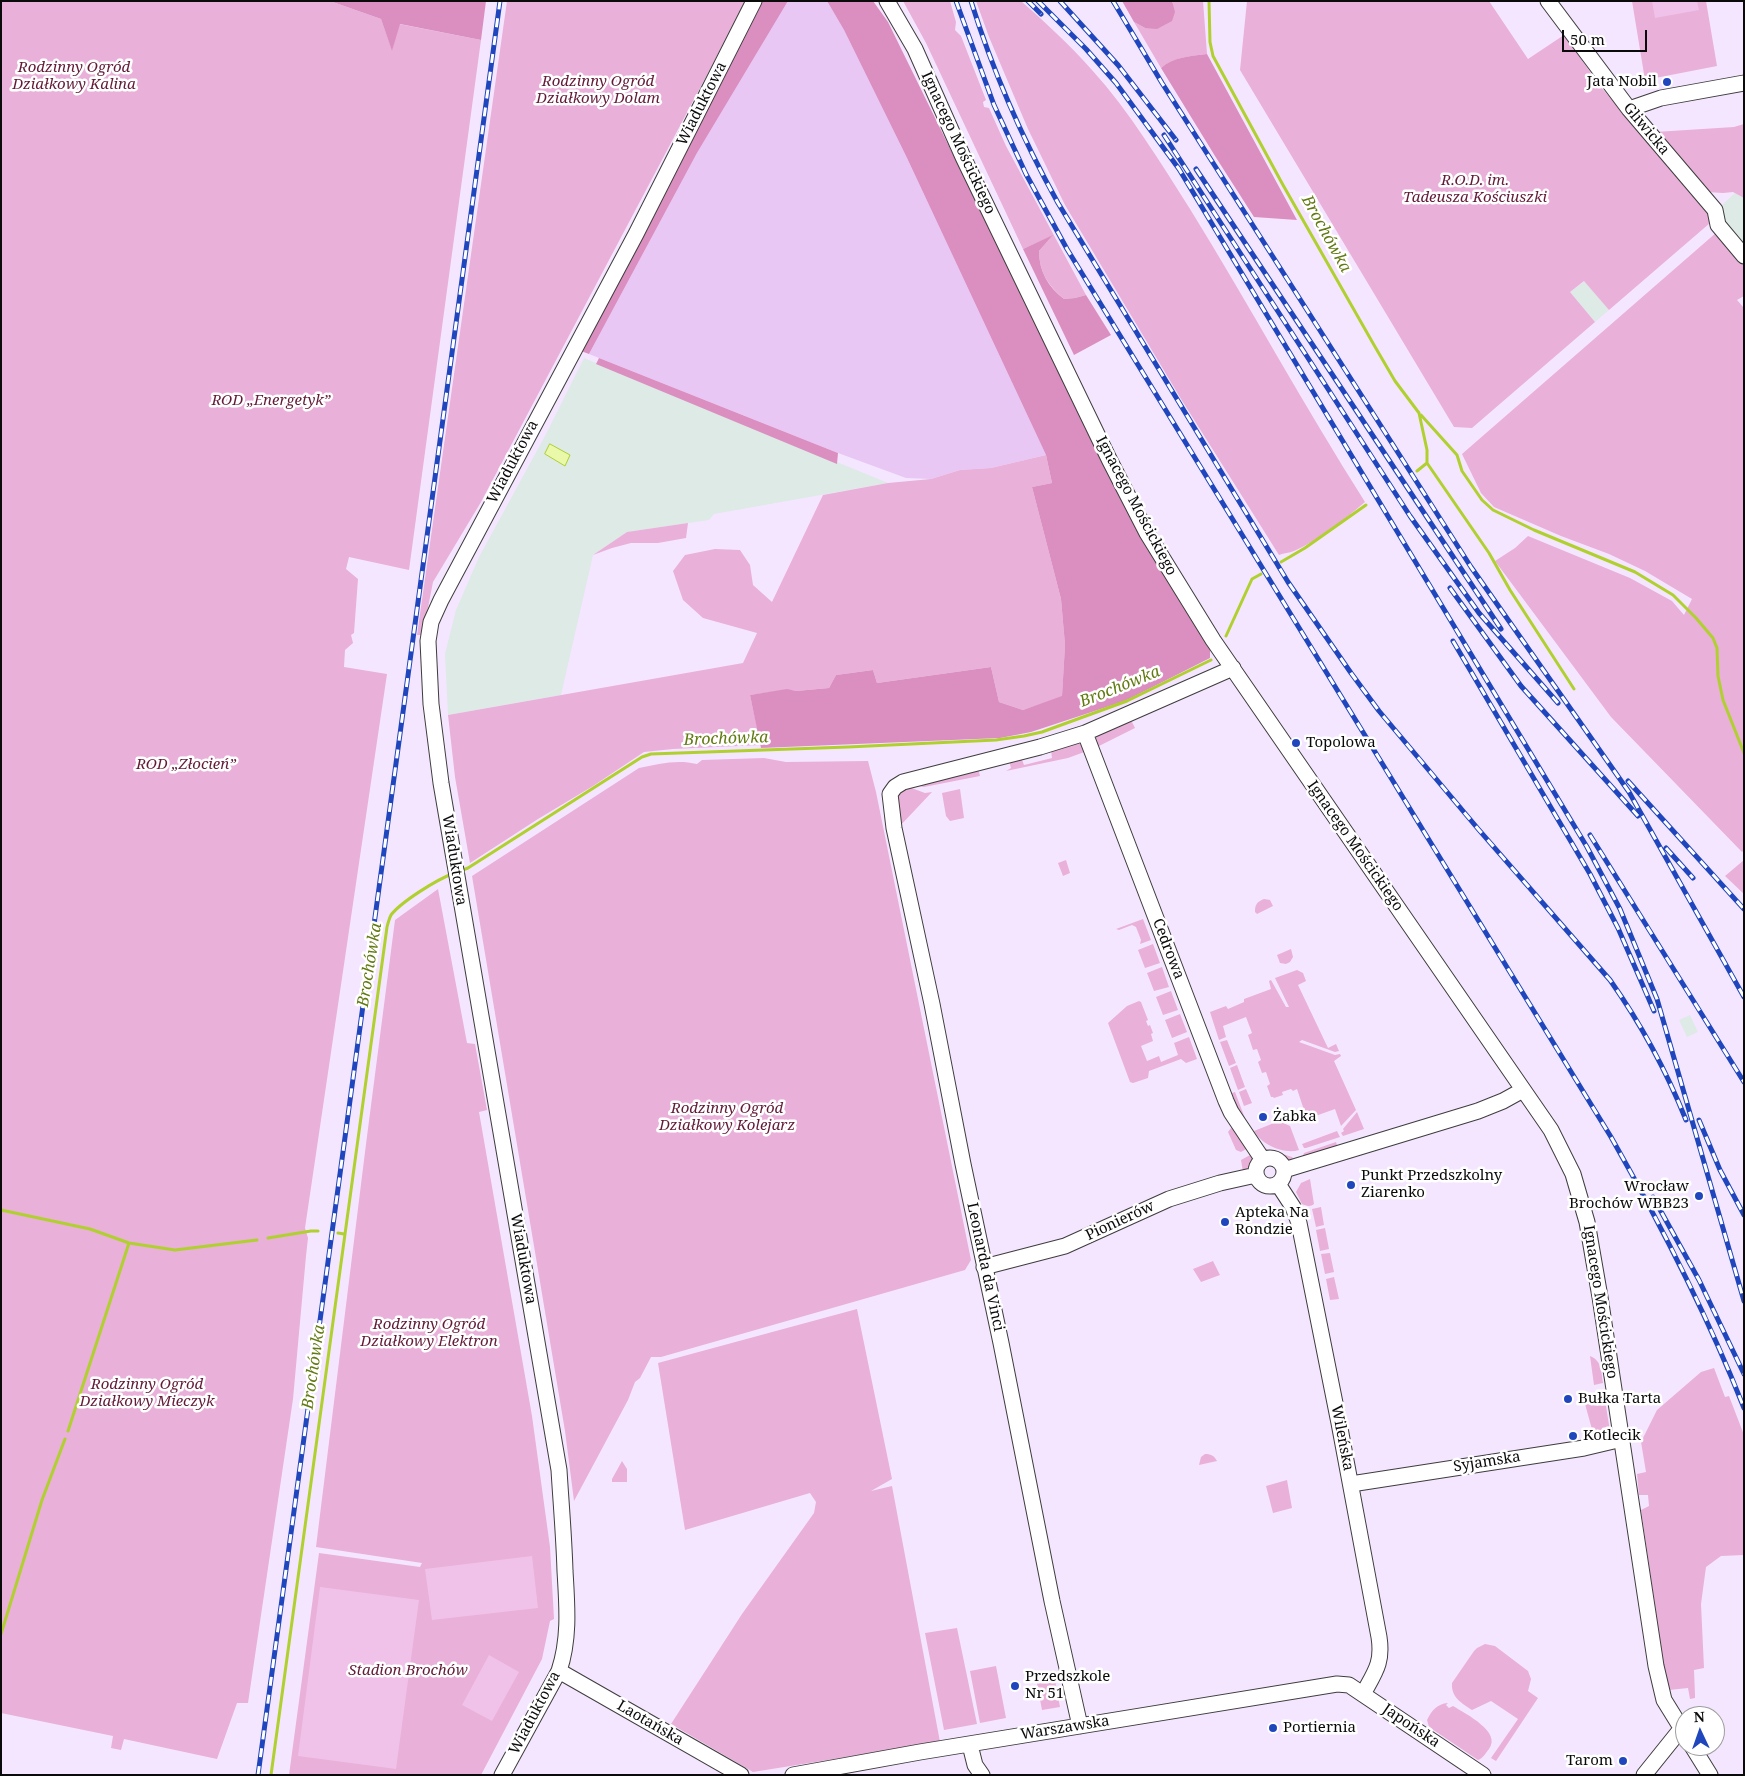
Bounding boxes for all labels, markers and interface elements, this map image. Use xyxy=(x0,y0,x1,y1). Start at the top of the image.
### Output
scale bar xyxy=(1565,20,1650,52)
text: 50 m xyxy=(1570,29,1605,49)
park label: Rodzinny Ogród Działkowy Kalina xyxy=(12,59,136,94)
street label: Wiaduktowa xyxy=(673,59,731,149)
street label: Ignacego Mościckiego xyxy=(917,69,999,217)
park label: Rodzinny Ogród Działkowy Dolam xyxy=(536,73,660,108)
place label: Jata Nobil xyxy=(1587,73,1657,91)
marker: Jata Nobil xyxy=(1661,76,1673,88)
street label: Gliwicka xyxy=(1619,99,1673,159)
park label: R.O.D. im. Tadeusza Kościuszki xyxy=(1403,172,1547,207)
water label: Brochówka xyxy=(1297,192,1355,276)
park label: ROD „Energetyk” xyxy=(211,392,331,410)
street label: Wiaduktowa xyxy=(484,417,542,507)
street label: Ignacego Mościckiego xyxy=(1092,433,1180,579)
water label: Brochówka xyxy=(1077,662,1163,712)
water label: Brochówka xyxy=(683,728,769,750)
place label: Topolowa xyxy=(1306,734,1376,752)
marker: Topolowa xyxy=(1290,737,1302,749)
park label: ROD „Złocień” xyxy=(136,756,236,774)
street label: Ignacego Mościckiego xyxy=(1303,777,1407,915)
street label: Wiaduktowa xyxy=(438,813,470,907)
street label: Cedrowa xyxy=(1148,916,1188,982)
water label: Brochówka xyxy=(354,922,386,1008)
park label: Rodzinny Ogród Działkowy Kolejarz xyxy=(659,1100,795,1135)
place label: Żabka xyxy=(1273,1108,1317,1126)
marker: Żabka xyxy=(1257,1111,1269,1123)
place label: Punkt Przedszkolny Ziarenko xyxy=(1361,1167,1502,1202)
place label: Wrocław Brochów WBB23 xyxy=(1569,1178,1689,1213)
marker: Punkt Przedszkolny Ziarenko xyxy=(1345,1179,1357,1191)
marker: Wrocław Brochów WBB23 xyxy=(1693,1190,1705,1202)
street label: Pionierów xyxy=(1083,1197,1157,1245)
street label: Leonarda da Vinci xyxy=(963,1201,1007,1333)
place label: Apteka Na Rondzie xyxy=(1235,1204,1309,1239)
street label: Wiaduktowa xyxy=(506,1212,540,1306)
marker: Apteka Na Rondzie xyxy=(1219,1216,1231,1228)
street label: Ignacego Mościckiego xyxy=(1579,1224,1621,1380)
park label: Rodzinny Ogród Działkowy Elektron xyxy=(360,1316,498,1351)
water label: Brochówka xyxy=(299,1324,329,1410)
park label: Rodzinny Ogród Działkowy Mieczyk xyxy=(79,1376,215,1411)
place label: Bułka Tarta xyxy=(1578,1390,1661,1408)
marker: Bułka Tarta xyxy=(1562,1393,1574,1405)
street label: Wileńska xyxy=(1327,1403,1357,1473)
place label: Kotlecik xyxy=(1583,1427,1641,1445)
marker: Kotlecik xyxy=(1567,1430,1579,1442)
street label: Syjamska xyxy=(1452,1448,1522,1476)
park label: Stadion Brochów xyxy=(348,1662,468,1680)
street label: Wiaduktowa xyxy=(506,1668,564,1758)
place label: Przedszkole Nr 51 xyxy=(1025,1668,1110,1703)
marker: Przedszkole Nr 51 xyxy=(1009,1680,1021,1692)
street label: Laotańska xyxy=(614,1697,686,1749)
street label: Japońska xyxy=(1379,1700,1443,1752)
north arrow xyxy=(1675,1706,1725,1756)
text: N xyxy=(1693,1707,1705,1726)
street label: Warszawska xyxy=(1019,1712,1111,1744)
place label: Portiernia xyxy=(1283,1719,1356,1737)
marker: Portiernia xyxy=(1267,1722,1279,1734)
place label: Tarom xyxy=(1566,1752,1613,1770)
marker: Tarom xyxy=(1617,1755,1629,1767)

